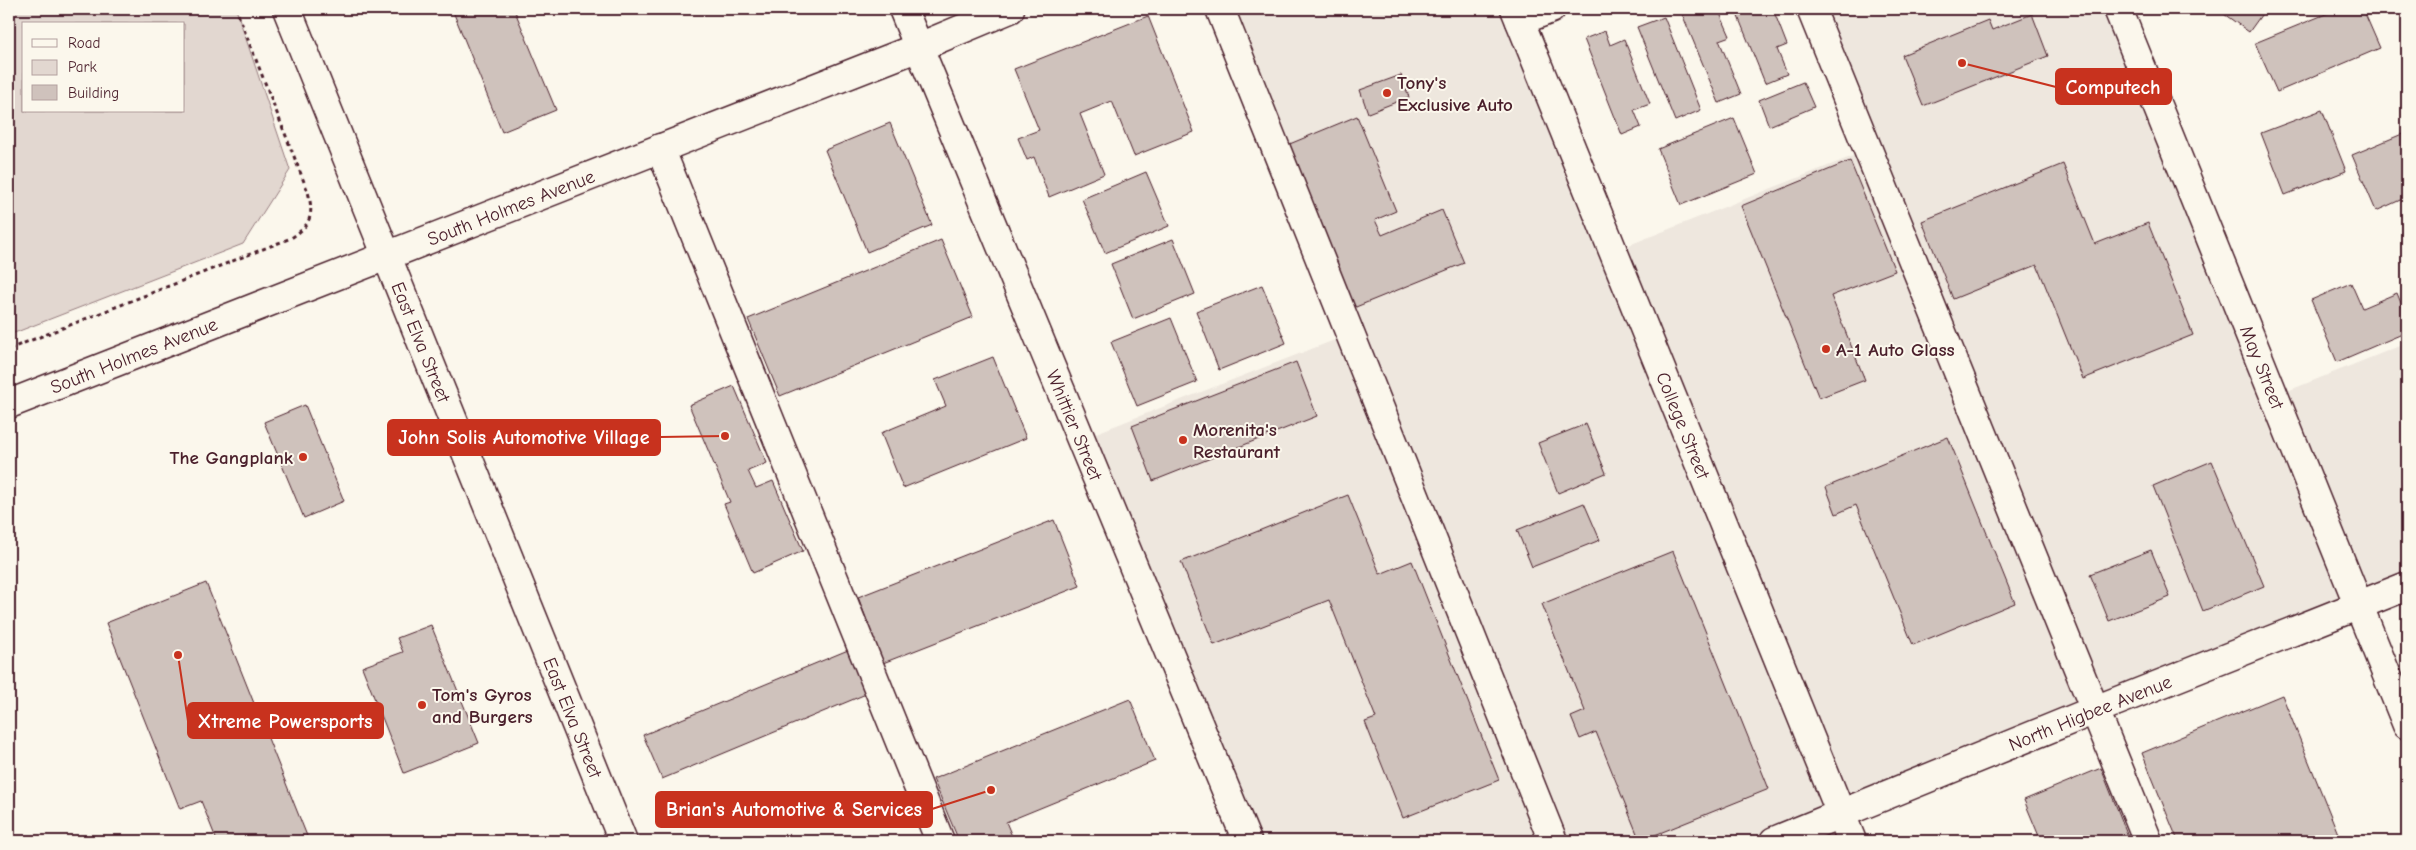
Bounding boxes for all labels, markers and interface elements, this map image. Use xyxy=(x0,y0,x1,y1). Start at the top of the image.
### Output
legend xyxy=(22,22,185,112)
text: Road xyxy=(68,34,100,52)
text: Park xyxy=(68,58,97,76)
callout: Computech xyxy=(2056,69,2171,104)
place label: Tony's Exclusive Auto xyxy=(1397,72,1513,116)
text: Computech xyxy=(2066,76,2160,99)
text: Building xyxy=(68,84,119,102)
marker: Tony's Exclusive Auto xyxy=(1381,87,1393,99)
street label: South Holmes Avenue xyxy=(424,165,598,251)
street label: East Elva Street xyxy=(386,279,455,406)
street label: South Holmes Avenue xyxy=(47,313,221,399)
street label: May Street xyxy=(2235,322,2288,413)
place label: A-1 Auto Glass xyxy=(1836,339,1955,361)
marker: A-1 Auto Glass xyxy=(1820,343,1832,355)
street label: Whittier Street xyxy=(1041,367,1107,484)
street label: College Street xyxy=(1651,369,1714,483)
place label: Morenita's Restaurant xyxy=(1193,419,1281,463)
callout: John Solis Automotive Village xyxy=(388,420,660,455)
text: John Solis Automotive Village xyxy=(398,426,650,449)
marker: Morenita's Restaurant xyxy=(1177,434,1189,446)
place label: The Gangplank xyxy=(170,447,294,469)
marker: The Gangplank xyxy=(297,451,309,463)
street label: East Elva Street xyxy=(538,654,607,782)
street label: North Higbee Avenue xyxy=(2006,671,2175,756)
place label: Tom's Gyros and Burgers xyxy=(432,684,533,728)
marker: Tom's Gyros and Burgers xyxy=(416,699,428,711)
callout: Xtreme Powersports xyxy=(188,703,383,738)
text: Xtreme Powersports xyxy=(198,710,372,733)
callout: Brian's Automotive & Services xyxy=(656,792,932,827)
text: Brian's Automotive & Services xyxy=(666,798,922,821)

